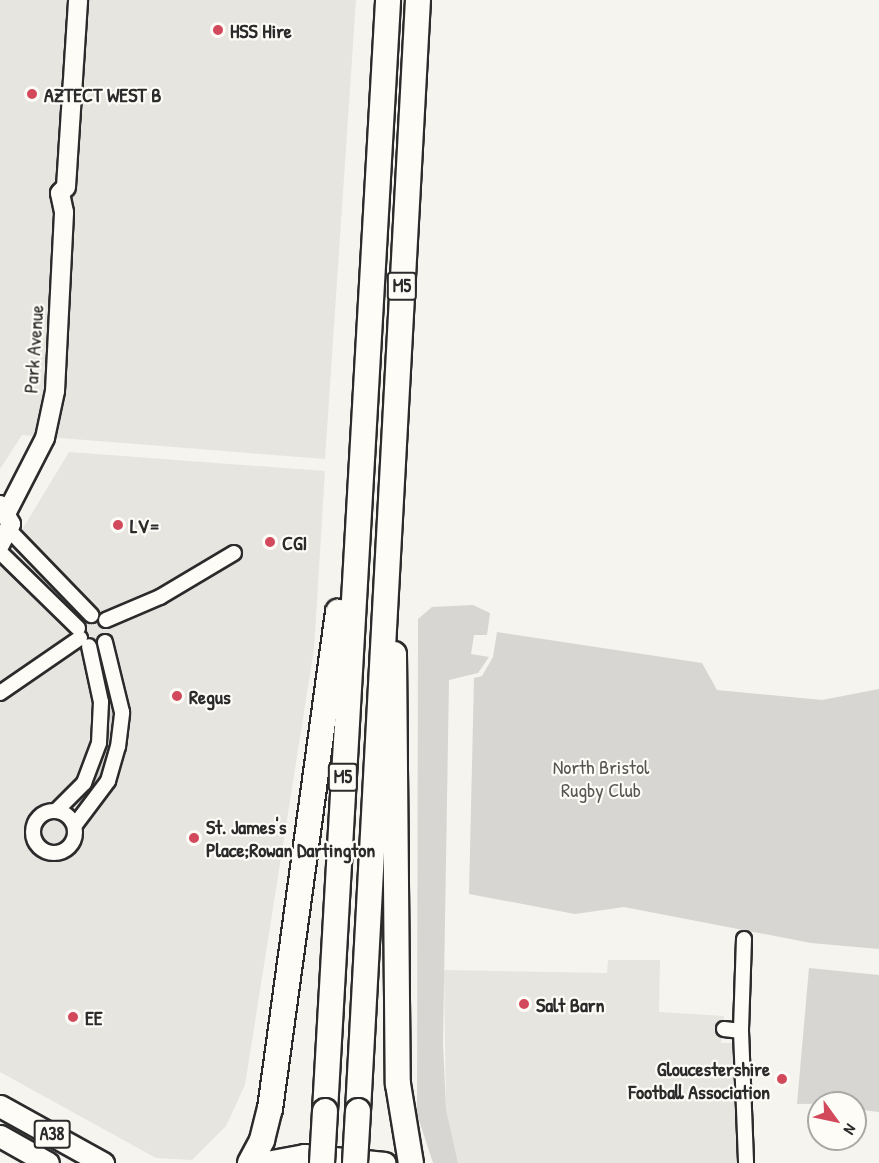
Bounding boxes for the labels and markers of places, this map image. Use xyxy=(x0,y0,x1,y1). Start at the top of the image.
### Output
place label: HSS Hire xyxy=(230,18,292,42)
marker: HSS Hire xyxy=(211,23,225,37)
place label: AZTECT WEST B xyxy=(44,82,161,106)
marker: AZTECT WEST B xyxy=(25,87,39,101)
place label: LV= xyxy=(130,513,160,537)
marker: LV= xyxy=(111,518,125,532)
place label: CGI xyxy=(282,530,307,554)
marker: CGI xyxy=(263,535,277,549)
place label: Regus xyxy=(189,684,231,708)
marker: Regus xyxy=(170,689,184,703)
place label: St. James's Place;Rowan Dartington xyxy=(206,814,375,861)
marker: St. James's Place;Rowan Dartington xyxy=(187,831,201,845)
place label: Salt Barn xyxy=(536,992,605,1016)
marker: Salt Barn xyxy=(517,997,531,1011)
place label: EE xyxy=(85,1005,103,1029)
marker: EE xyxy=(66,1010,80,1024)
place label: Gloucestershire Football Association xyxy=(628,1056,770,1103)
marker: Gloucestershire Football Association xyxy=(775,1072,789,1086)

